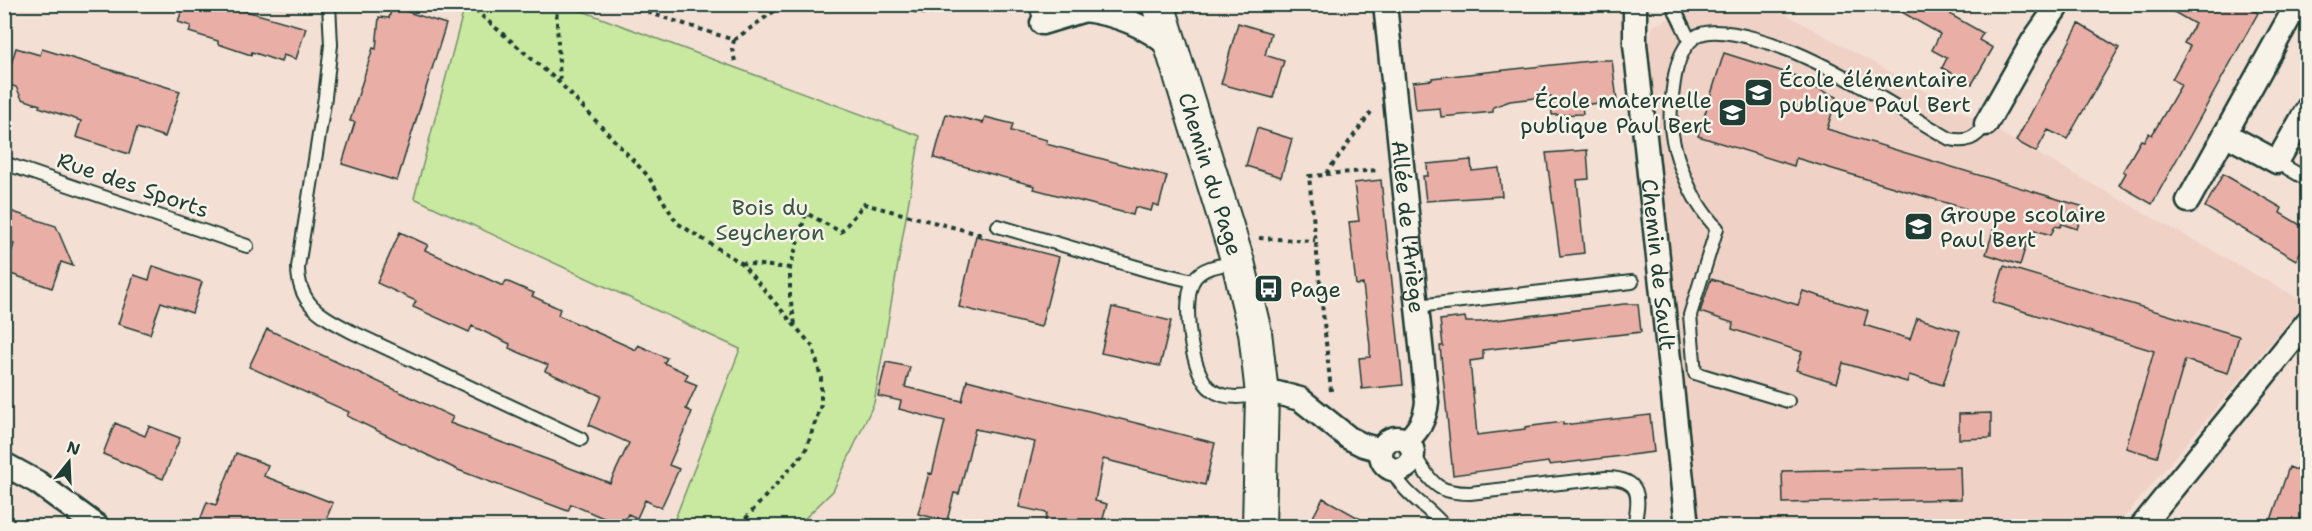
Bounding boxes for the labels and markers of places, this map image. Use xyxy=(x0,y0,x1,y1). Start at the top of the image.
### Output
place label: École élémentaire publique Paul Bert xyxy=(1779,65,1971,119)
school or university icon: École élémentaire publique Paul Bert xyxy=(1742,76,1774,108)
place label: École maternelle publique Paul Bert xyxy=(1520,86,1712,140)
school or university icon: École maternelle publique Paul Bert xyxy=(1717,97,1749,129)
place label: Groupe scolaire Paul Bert xyxy=(1940,200,2106,254)
school or university icon: Groupe scolaire Paul Bert xyxy=(1903,211,1935,243)
bus stop icon: Page xyxy=(1253,273,1285,305)
place label: Page xyxy=(1290,275,1341,304)

